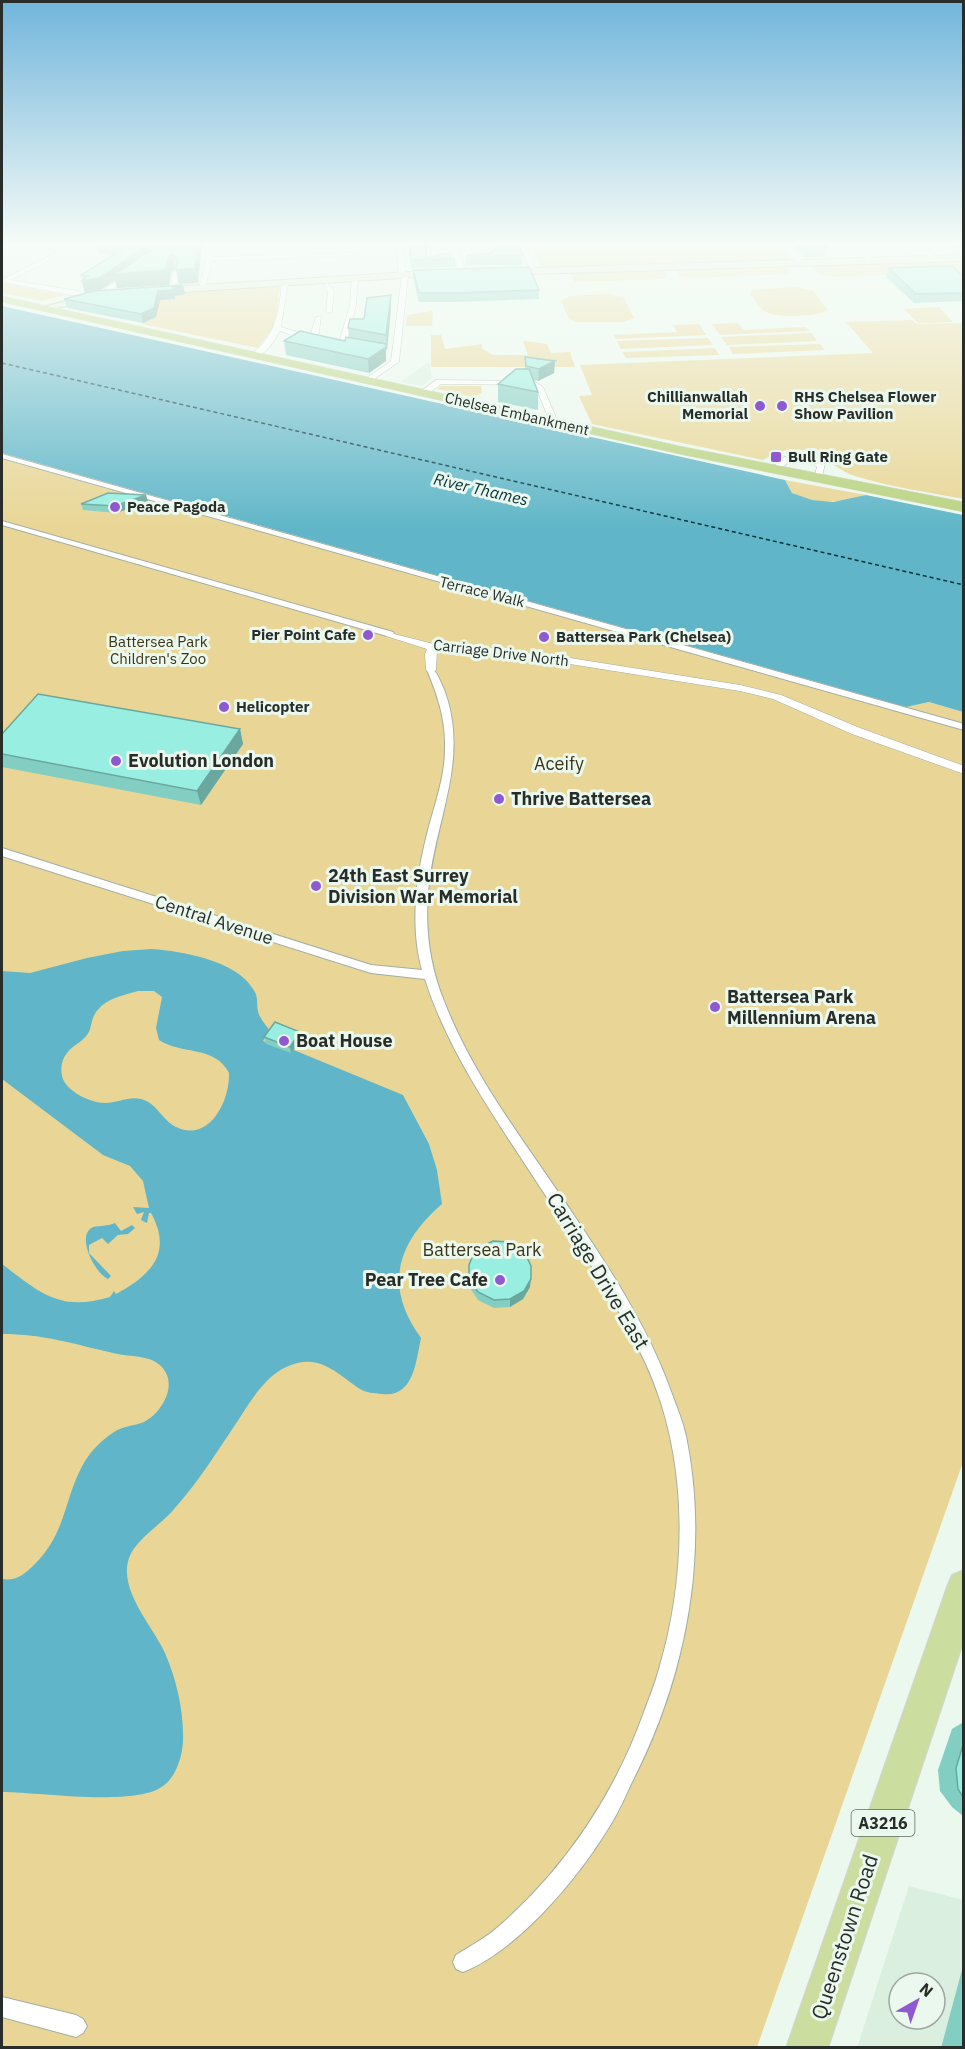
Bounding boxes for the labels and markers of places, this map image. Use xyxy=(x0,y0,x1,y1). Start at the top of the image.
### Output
place label: Chillianwallah Memorial xyxy=(647,387,748,423)
place label: RHS Chelsea Flower Show Pavilion xyxy=(794,387,936,423)
marker: Chillianwallah Memorial xyxy=(753,399,767,413)
marker: RHS Chelsea Flower Show Pavilion xyxy=(775,399,789,413)
place label: Bull Ring Gate xyxy=(788,447,888,466)
marker: Bull Ring Gate xyxy=(769,450,783,464)
place label: Peace Pagoda xyxy=(127,497,226,516)
marker: Peace Pagoda xyxy=(108,500,122,514)
place label: Pier Point Cafe xyxy=(251,625,356,644)
place label: Battersea Park (Chelsea) xyxy=(556,627,731,646)
marker: Pier Point Cafe xyxy=(361,628,375,642)
marker: Battersea Park (Chelsea) xyxy=(537,630,551,644)
place label: Helicopter xyxy=(236,697,309,716)
marker: Helicopter xyxy=(217,700,231,714)
place label: Evolution London xyxy=(128,749,274,772)
marker: Evolution London xyxy=(109,754,123,768)
place label: Thrive Battersea xyxy=(511,787,651,810)
marker: Thrive Battersea xyxy=(492,792,506,806)
place label: 24th East Surrey Division War Memorial xyxy=(328,864,518,908)
marker: 24th East Surrey Division War Memorial xyxy=(309,879,323,893)
place label: Battersea Park Millennium Arena xyxy=(727,985,876,1029)
marker: Battersea Park Millennium Arena xyxy=(708,1000,722,1014)
place label: Boat House xyxy=(296,1029,393,1052)
marker: Boat House xyxy=(277,1034,291,1048)
place label: Pear Tree Cafe xyxy=(365,1268,488,1291)
marker: Pear Tree Cafe xyxy=(493,1273,507,1287)

